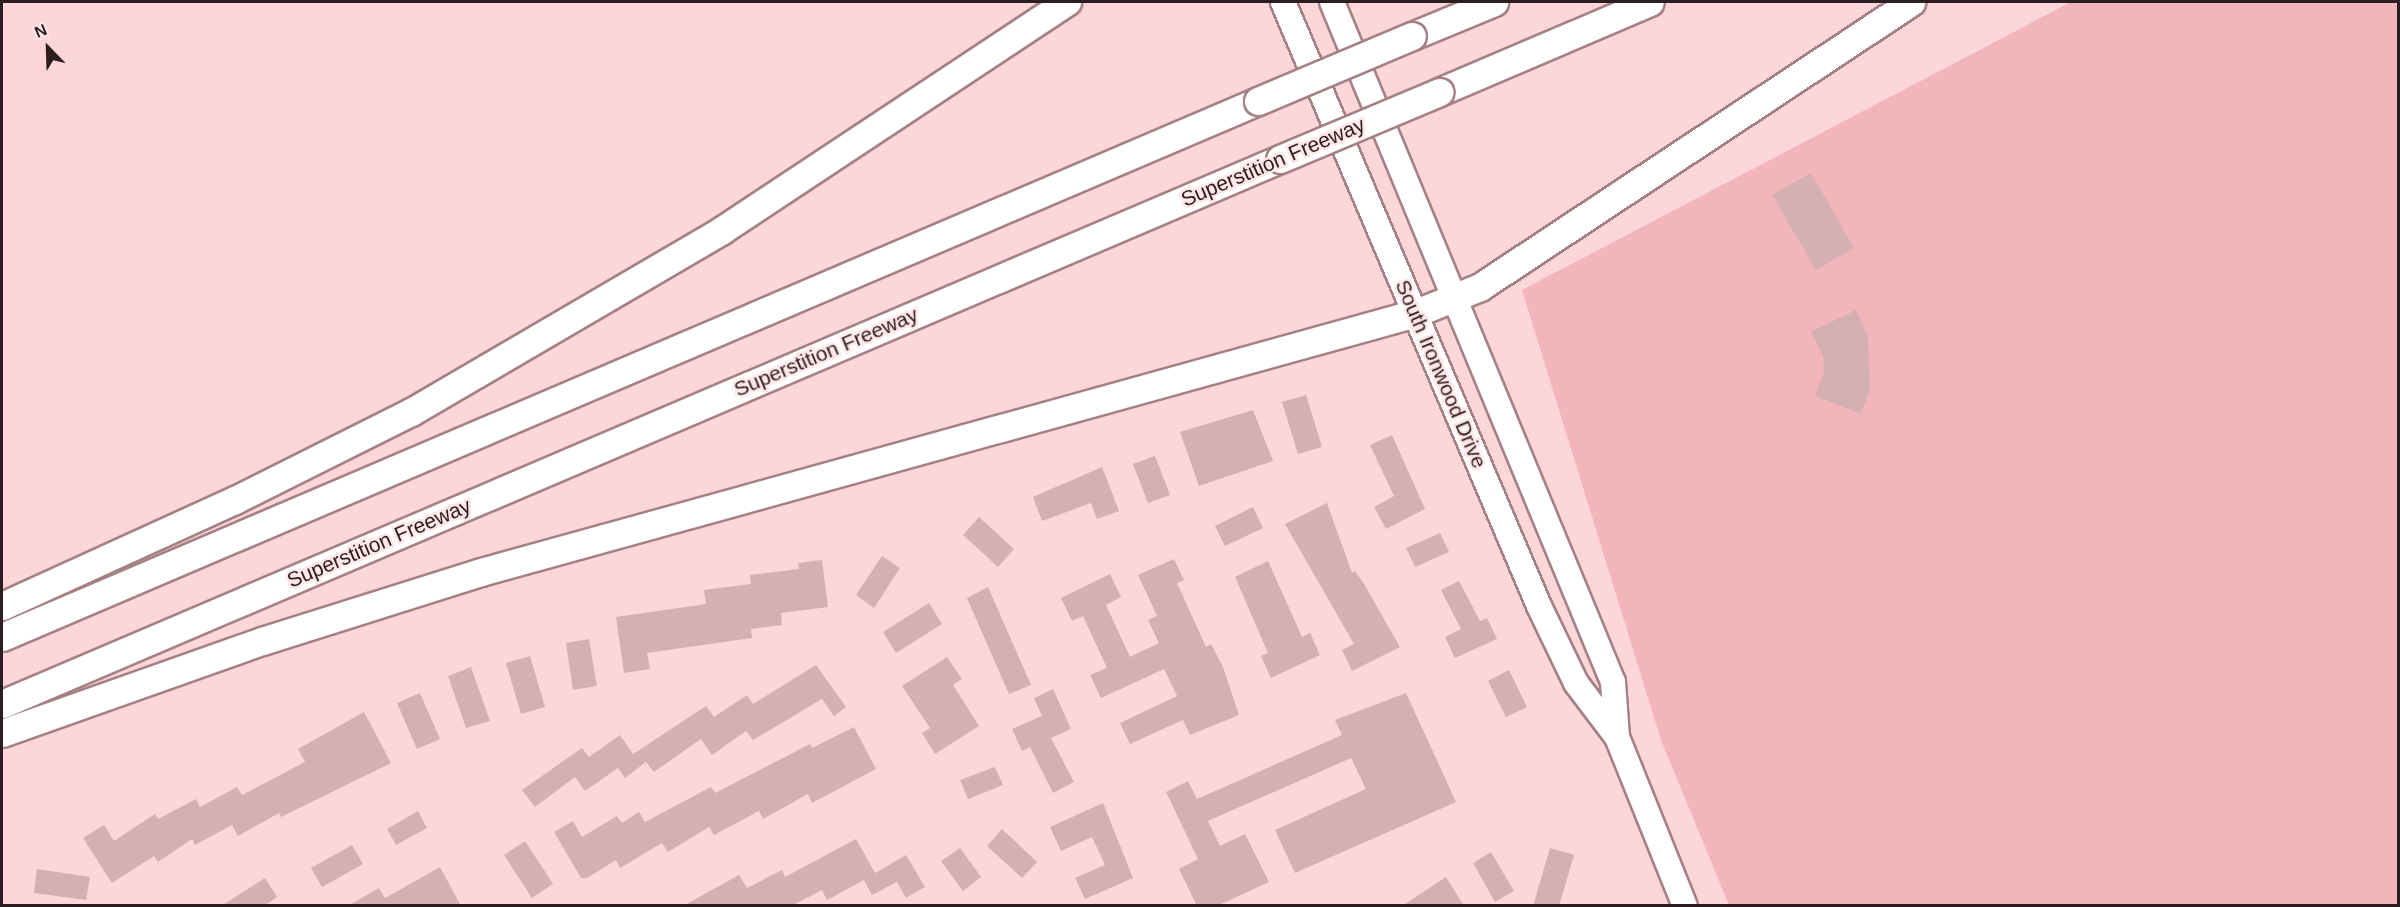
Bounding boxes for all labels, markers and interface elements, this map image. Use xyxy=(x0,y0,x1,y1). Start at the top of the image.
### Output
north arrow xyxy=(18,18,78,78)
text: N xyxy=(32,21,49,41)
street label: Superstition Freeway xyxy=(1177,112,1369,212)
street label: South Ironwood Drive xyxy=(1390,276,1492,472)
street label: Superstition Freeway xyxy=(730,302,922,402)
street label: Superstition Freeway xyxy=(283,493,475,593)

